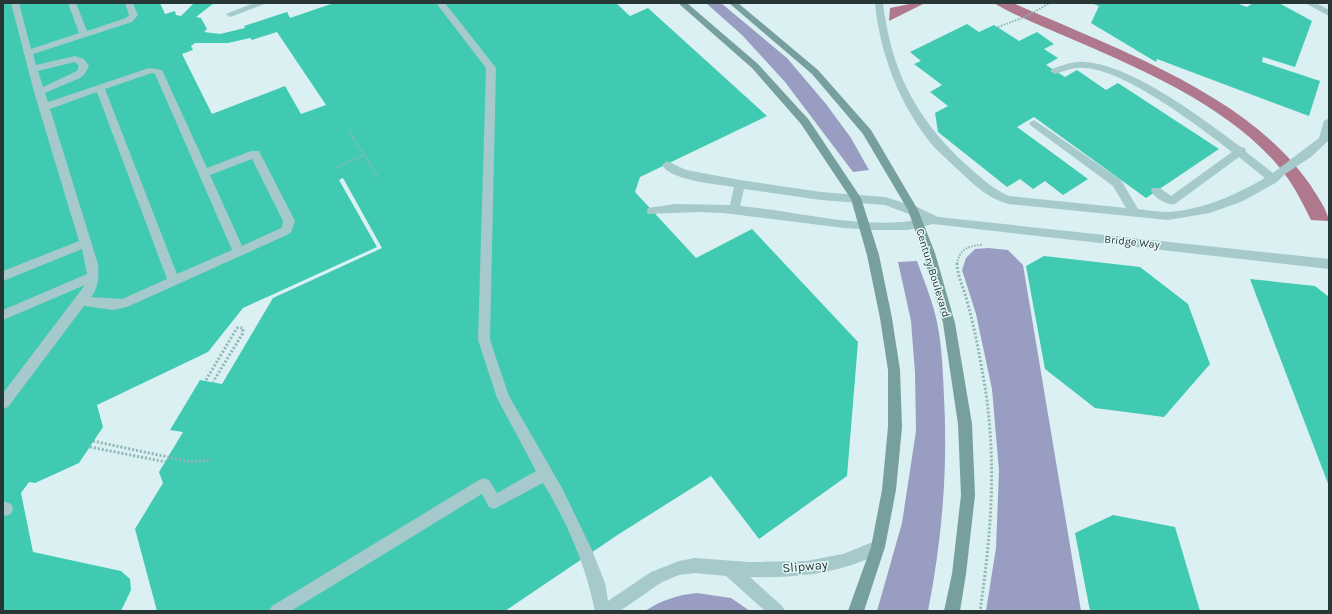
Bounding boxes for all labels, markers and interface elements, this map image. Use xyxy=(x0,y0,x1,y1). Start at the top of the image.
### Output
street label: Century Boulevard xyxy=(913,227,953,319)
street label: Bridge Way xyxy=(1104,233,1160,251)
street label: Slipway xyxy=(782,557,828,575)

